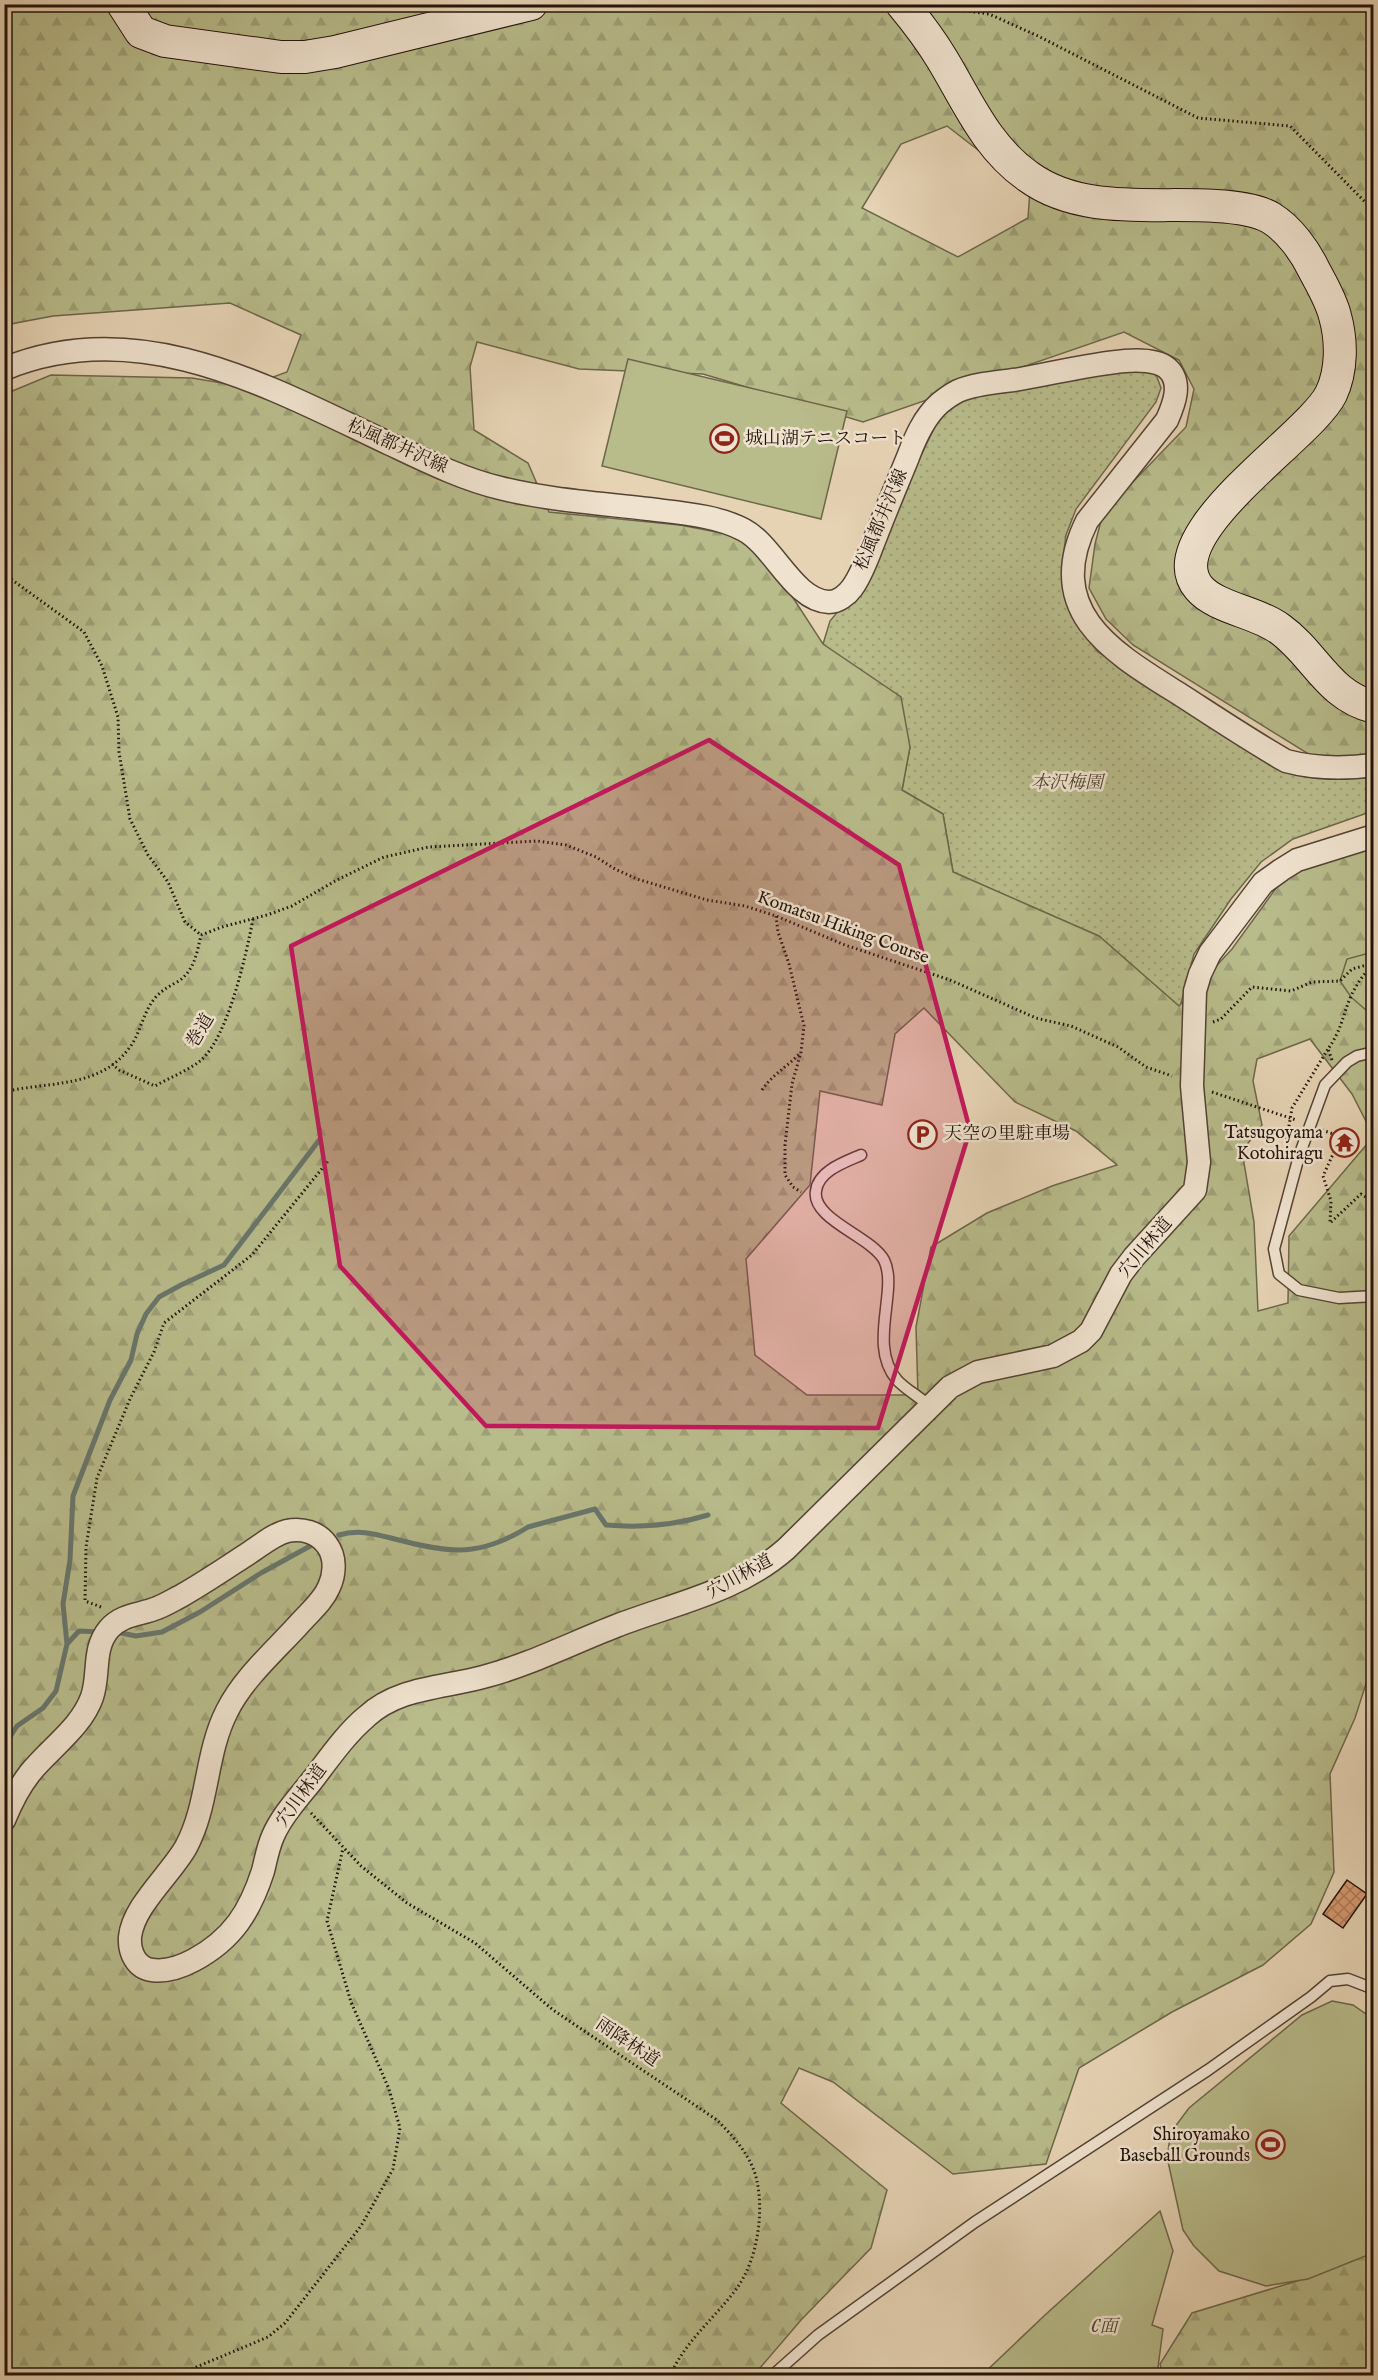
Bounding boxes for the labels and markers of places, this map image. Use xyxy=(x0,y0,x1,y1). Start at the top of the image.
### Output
sports icon: 城山湖テニスコート xyxy=(708,423,740,455)
place label: 城山湖テニスコート xyxy=(745,428,906,451)
parking icon: 天空の里駐車場 xyxy=(907,1118,939,1150)
place label: Tatsugoyama Kotohiragu xyxy=(1224,1122,1323,1166)
place label: 天空の里駐車場 xyxy=(944,1123,1070,1146)
temple icon: Tatsugoyama Kotohiragu xyxy=(1328,1127,1360,1159)
place label: Shiroyamako Baseball Grounds xyxy=(1119,2124,1250,2168)
sports icon: Shiroyamako Baseball Grounds xyxy=(1255,2129,1287,2161)

